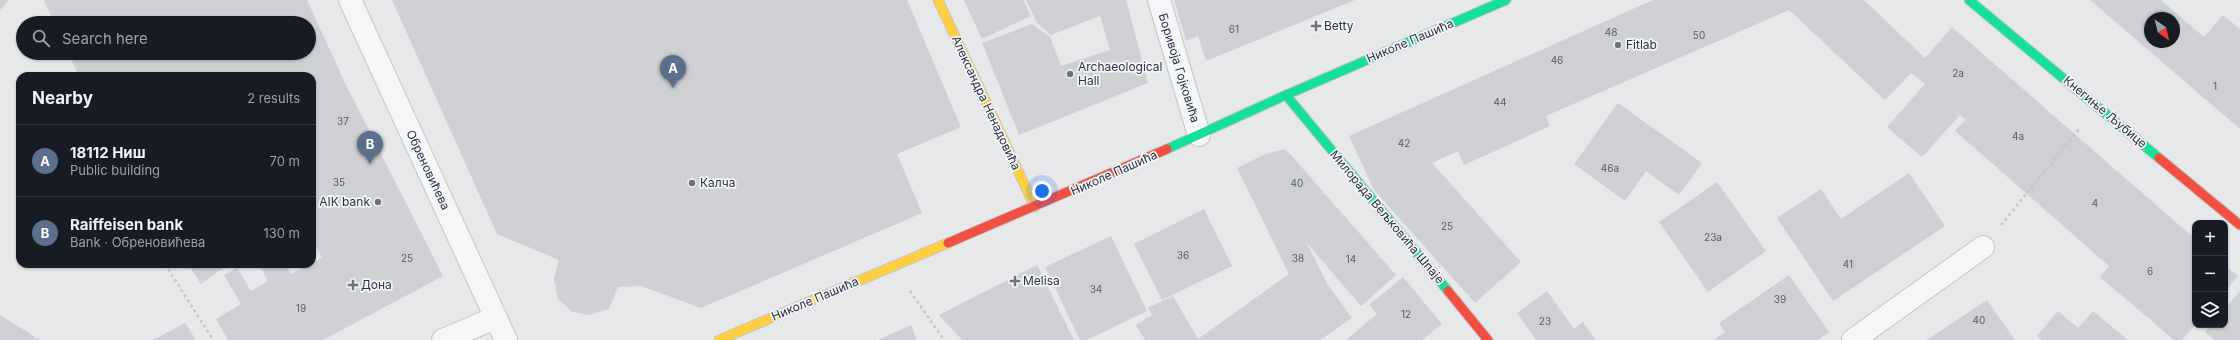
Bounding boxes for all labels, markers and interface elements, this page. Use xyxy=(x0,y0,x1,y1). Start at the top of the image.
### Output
street label: Боривоја Гојковића xyxy=(1156,11,1203,124)
north arrow xyxy=(2144,12,2180,48)
street label: Николе Пашића xyxy=(1364,15,1456,66)
search box xyxy=(16,16,316,60)
place label: Betty xyxy=(1324,18,1354,33)
marker: Betty xyxy=(1311,21,1321,31)
house number: 61 xyxy=(1229,23,1239,35)
house number: 48 xyxy=(1605,26,1617,38)
icon: search xyxy=(30,27,52,49)
text: Search here xyxy=(62,29,148,48)
house number: 50 xyxy=(1693,29,1705,41)
street label: Александра Ненадовића xyxy=(949,33,1024,172)
place label: Fitlab xyxy=(1626,37,1657,52)
marker: Fitlab xyxy=(1613,40,1623,50)
house number: 46 xyxy=(1551,54,1563,66)
pin: A xyxy=(660,55,686,88)
place label: Archaeological Hall xyxy=(1078,59,1162,88)
house number: 2a xyxy=(1952,67,1964,79)
marker: Archaeological Hall xyxy=(1065,69,1075,79)
street label: Кнегиње Љубице xyxy=(2061,72,2150,151)
house number: 1 xyxy=(2213,80,2217,92)
text: Nearby xyxy=(32,88,93,108)
text: 2 results xyxy=(247,90,300,106)
house number: 44 xyxy=(1494,96,1506,108)
house number: 37 xyxy=(337,115,349,127)
street label: Обреновићева xyxy=(403,127,454,212)
house number: 4a xyxy=(2012,130,2024,142)
pin: B xyxy=(357,131,383,164)
house number: 42 xyxy=(1398,137,1410,149)
text: 18112 Ниш xyxy=(70,143,146,162)
street label: Николе Пашића xyxy=(1068,147,1159,198)
street label: Милорада Вељковића Шпаје xyxy=(1327,147,1448,286)
text: A xyxy=(40,153,50,169)
text: 70 m xyxy=(270,153,300,169)
text: Public building xyxy=(70,162,160,178)
house number: 46a xyxy=(1601,162,1619,174)
place label: Калча xyxy=(700,175,735,190)
house number: 35 xyxy=(333,176,345,188)
house number: 40 xyxy=(1291,177,1303,189)
marker: Калча xyxy=(687,178,697,188)
your location xyxy=(1032,181,1052,201)
place label: AIK bank xyxy=(319,194,370,209)
marker: AIK bank xyxy=(373,197,383,207)
house number: 4 xyxy=(2092,197,2098,209)
text: Raiffeisen bank xyxy=(70,215,183,234)
house number: 25 xyxy=(1441,220,1453,232)
map controls xyxy=(2192,220,2228,328)
button: + xyxy=(2192,220,2228,256)
text: B xyxy=(41,225,49,241)
text: 130 m xyxy=(263,225,300,241)
house number: 23a xyxy=(1704,231,1722,243)
text: Bank · Обреновићева xyxy=(70,234,205,250)
house number: 36 xyxy=(1177,249,1189,261)
house number: 25 xyxy=(401,252,413,264)
house number: 38 xyxy=(1292,252,1304,264)
house number: 14 xyxy=(1346,253,1356,265)
button: − xyxy=(2192,256,2228,292)
house number: 41 xyxy=(1843,258,1853,270)
house number: 6 xyxy=(2147,265,2153,277)
street label: Николе Пашића xyxy=(769,273,861,324)
place label: Melisa xyxy=(1023,273,1060,288)
marker: Melisa xyxy=(1010,276,1020,286)
place label: Дона xyxy=(361,277,392,292)
marker: Дона xyxy=(348,280,358,290)
house number: 34 xyxy=(1090,283,1102,295)
button: layers xyxy=(2192,292,2228,328)
house number: 39 xyxy=(1774,293,1786,305)
house number: 19 xyxy=(296,302,306,314)
house number: 12 xyxy=(1401,308,1411,320)
house number: 40 xyxy=(1973,314,1985,326)
house number: 23 xyxy=(1539,315,1551,327)

